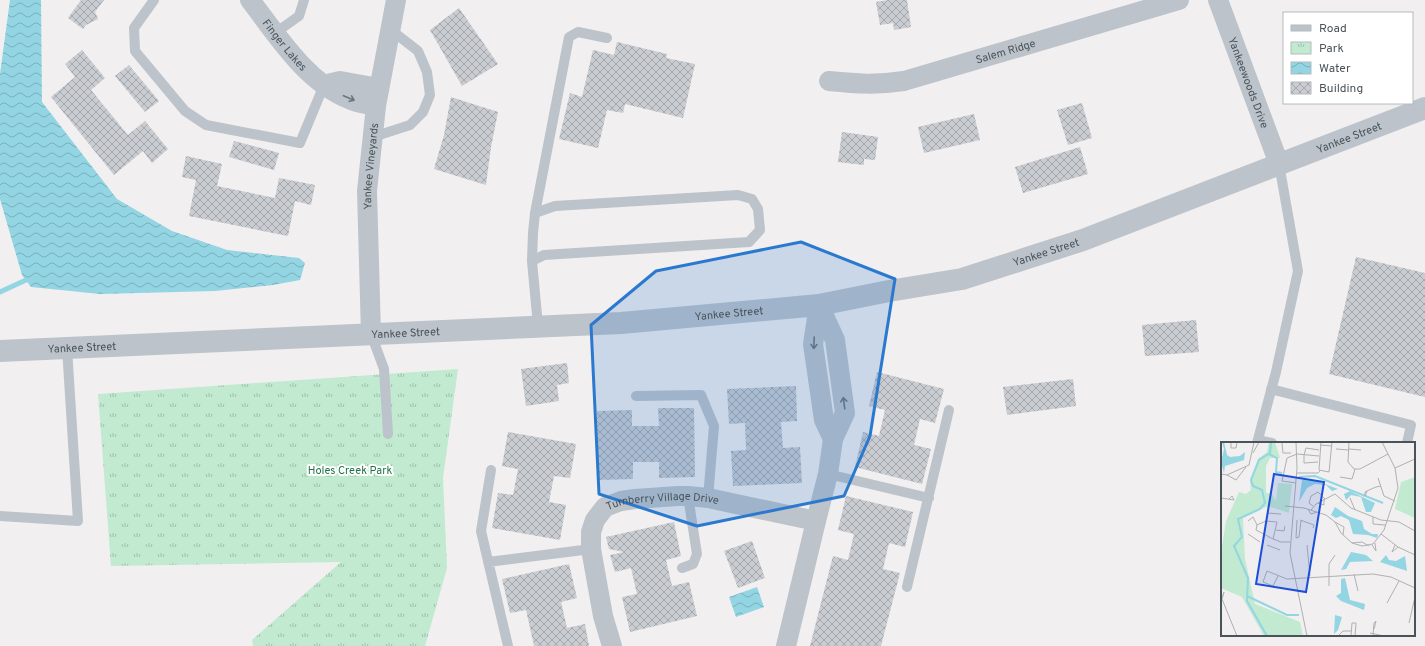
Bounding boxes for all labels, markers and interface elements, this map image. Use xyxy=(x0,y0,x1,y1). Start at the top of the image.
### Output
legend xyxy=(1283,12,1413,104)
street label: Finger Lakes xyxy=(259,17,310,75)
text: Road xyxy=(1319,21,1347,37)
street label: Yankeewoods Drive xyxy=(1224,35,1271,130)
street label: Salem Ridge xyxy=(974,37,1037,67)
text: Park xyxy=(1319,41,1344,57)
text: Water xyxy=(1319,61,1351,77)
text: Building xyxy=(1319,81,1363,97)
one-way arrow xyxy=(342,95,354,103)
street label: Yankee Street xyxy=(1315,119,1384,157)
street label: Yankee Vineyards xyxy=(361,122,382,210)
street label: Yankee Street xyxy=(1011,236,1081,270)
street label: Yankee Street xyxy=(694,304,764,324)
street label: Yankee Street xyxy=(371,325,440,342)
one-way arrow xyxy=(810,336,818,349)
street label: Yankee Street xyxy=(47,340,117,357)
one-way arrow xyxy=(840,397,848,410)
inset map xyxy=(1221,442,1415,636)
park label: Holes Creek Park xyxy=(308,464,392,478)
street label: Turnberry Village Drive xyxy=(604,490,720,514)

